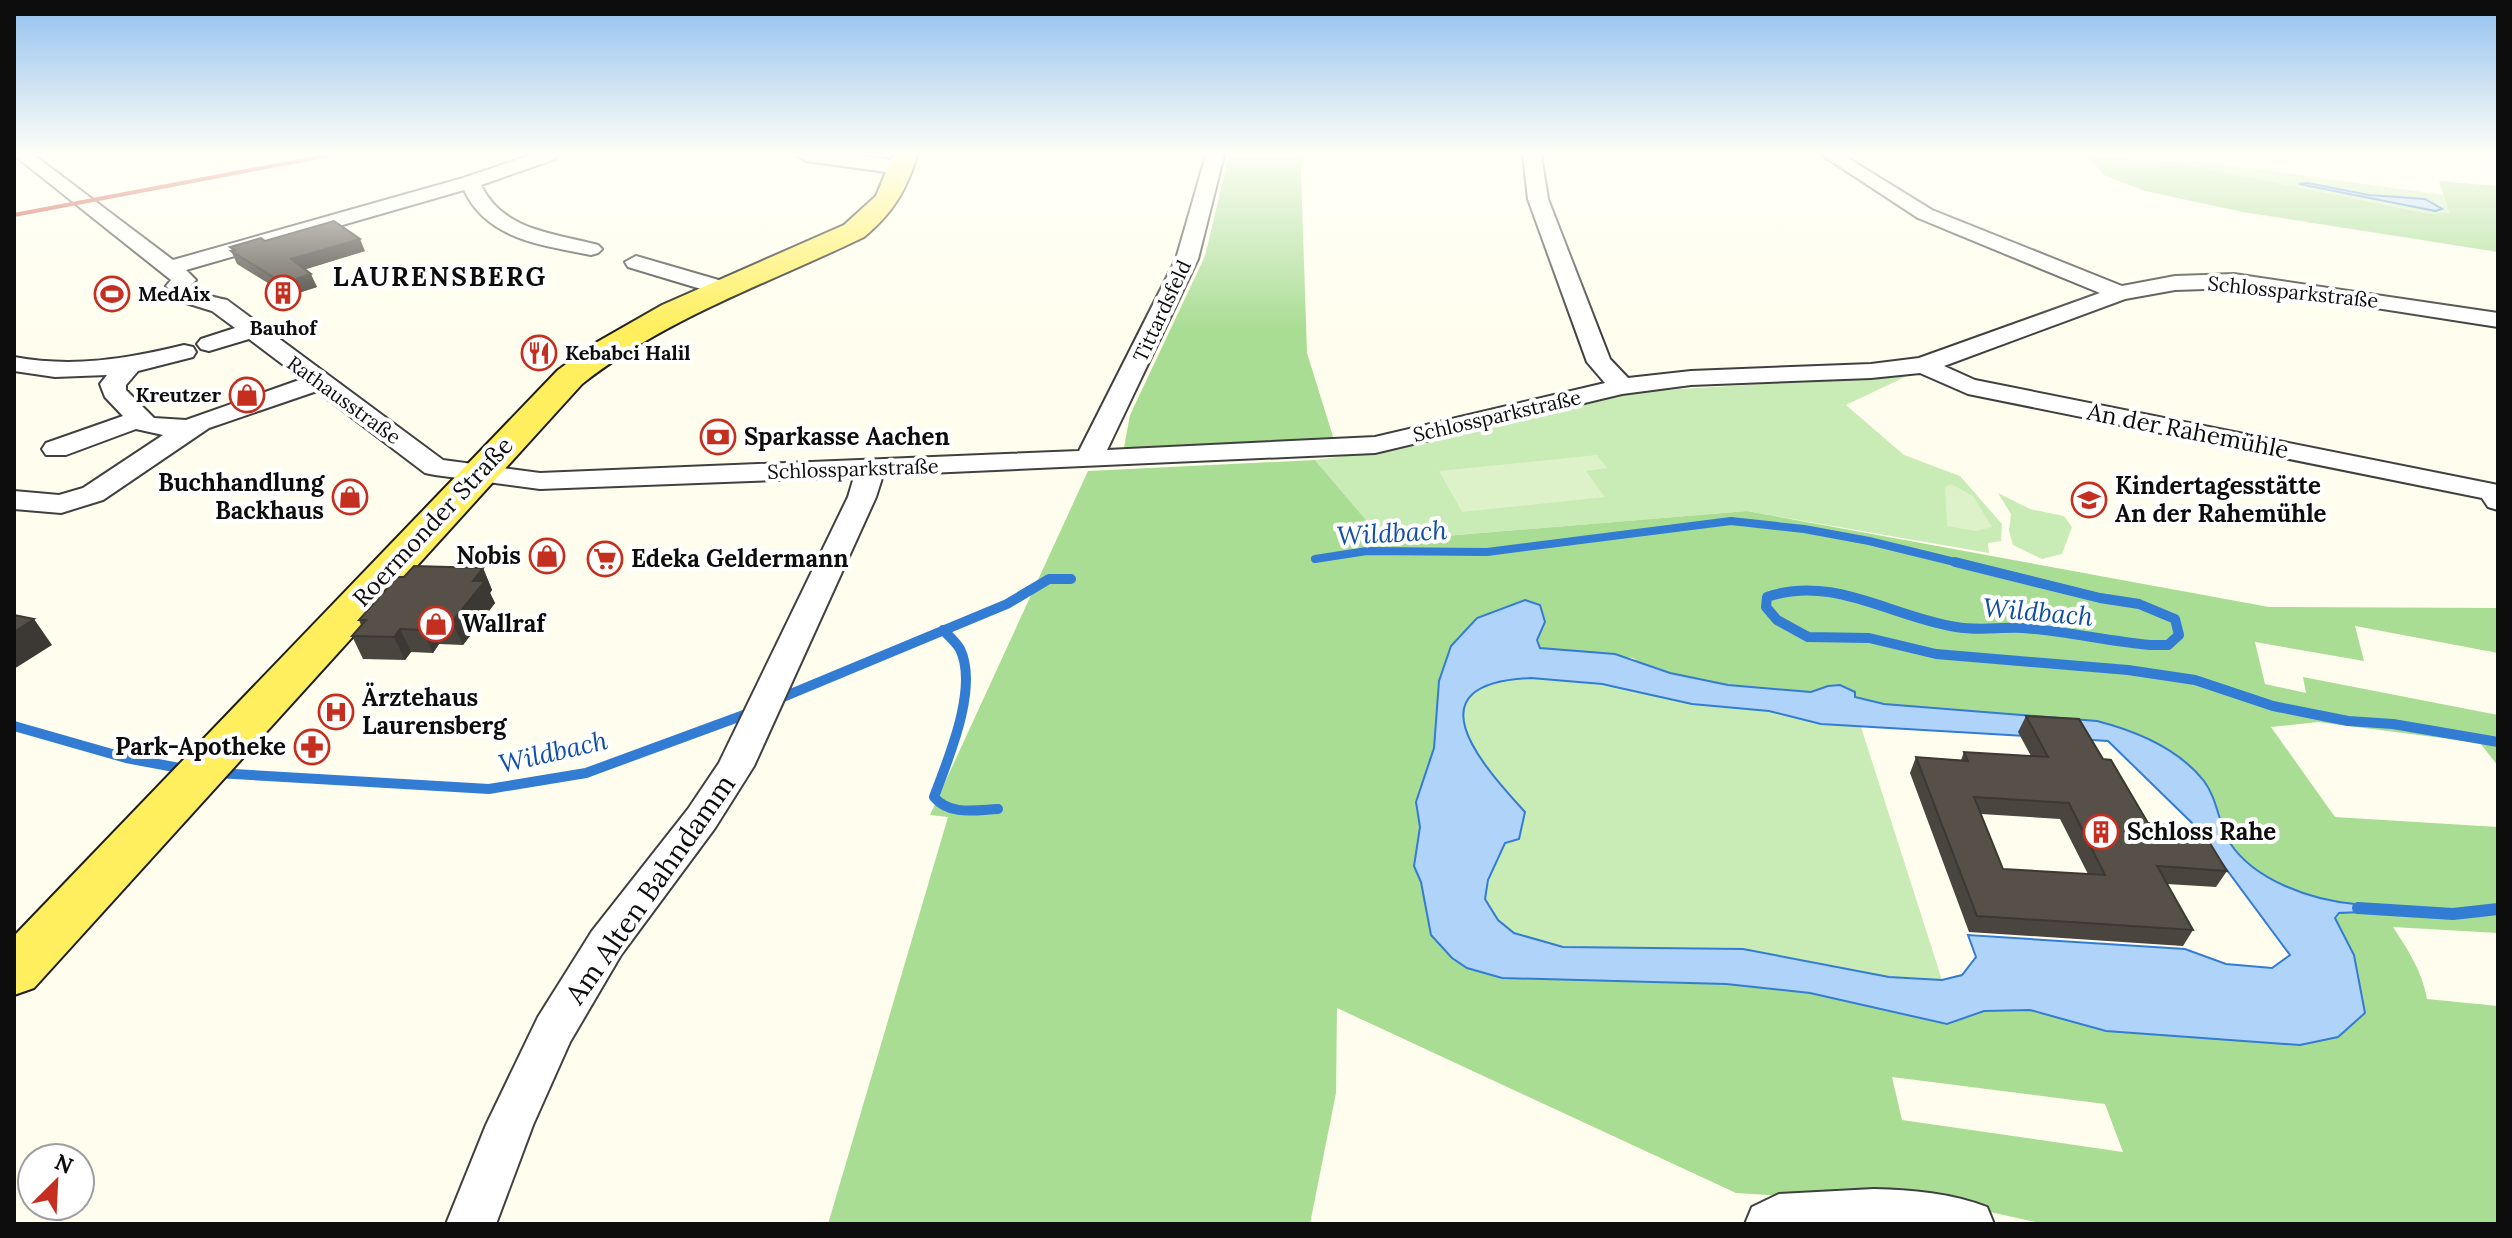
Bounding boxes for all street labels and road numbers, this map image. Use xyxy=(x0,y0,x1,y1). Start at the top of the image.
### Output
street label: Tittardsfeld xyxy=(1127,256,1196,366)
street label: Schlossparkstraße xyxy=(2206,270,2380,313)
street label: Rathausstraße xyxy=(283,350,406,449)
street label: Schlossparkstraße xyxy=(1411,384,1583,447)
street label: An der Rahemühle xyxy=(2084,396,2291,465)
street label: Roermonder Straße xyxy=(346,430,519,613)
street label: Schlossparkstraße xyxy=(767,453,939,484)
street label: Am Alten Bahndamm xyxy=(557,767,743,1012)

